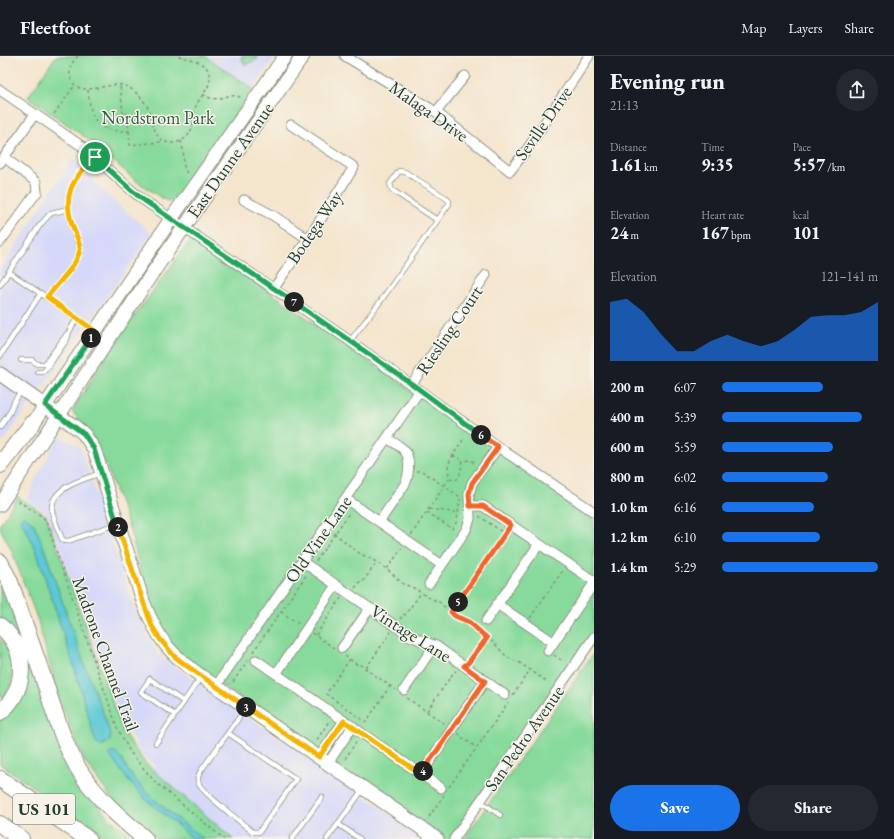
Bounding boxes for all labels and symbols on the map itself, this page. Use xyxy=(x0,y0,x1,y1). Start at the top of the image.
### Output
street label: Malaga Drive xyxy=(385,75,473,147)
street label: Seville Drive xyxy=(509,81,577,165)
street label: East Dunne Avenue xyxy=(181,98,279,222)
park label: Nordstrom Park xyxy=(102,106,215,129)
pin xyxy=(78,140,112,174)
street label: Bodega Way xyxy=(281,186,347,268)
street label: Riesling Court xyxy=(411,281,487,379)
pin: 7 xyxy=(284,292,304,312)
pin: 1 xyxy=(81,328,101,348)
pin: 6 xyxy=(471,425,491,445)
street label: Old Vine Lane xyxy=(280,491,356,587)
pin: 2 xyxy=(108,517,128,537)
street label: Madrone Channel Trail xyxy=(67,574,145,734)
pin: 5 xyxy=(448,592,468,612)
street label: Vintage Lane xyxy=(366,599,456,667)
street label: San Pedro Avenue xyxy=(479,681,569,795)
pin: 3 xyxy=(236,697,256,717)
pin: 4 xyxy=(413,761,433,781)
road number: US 101 xyxy=(13,794,75,824)

